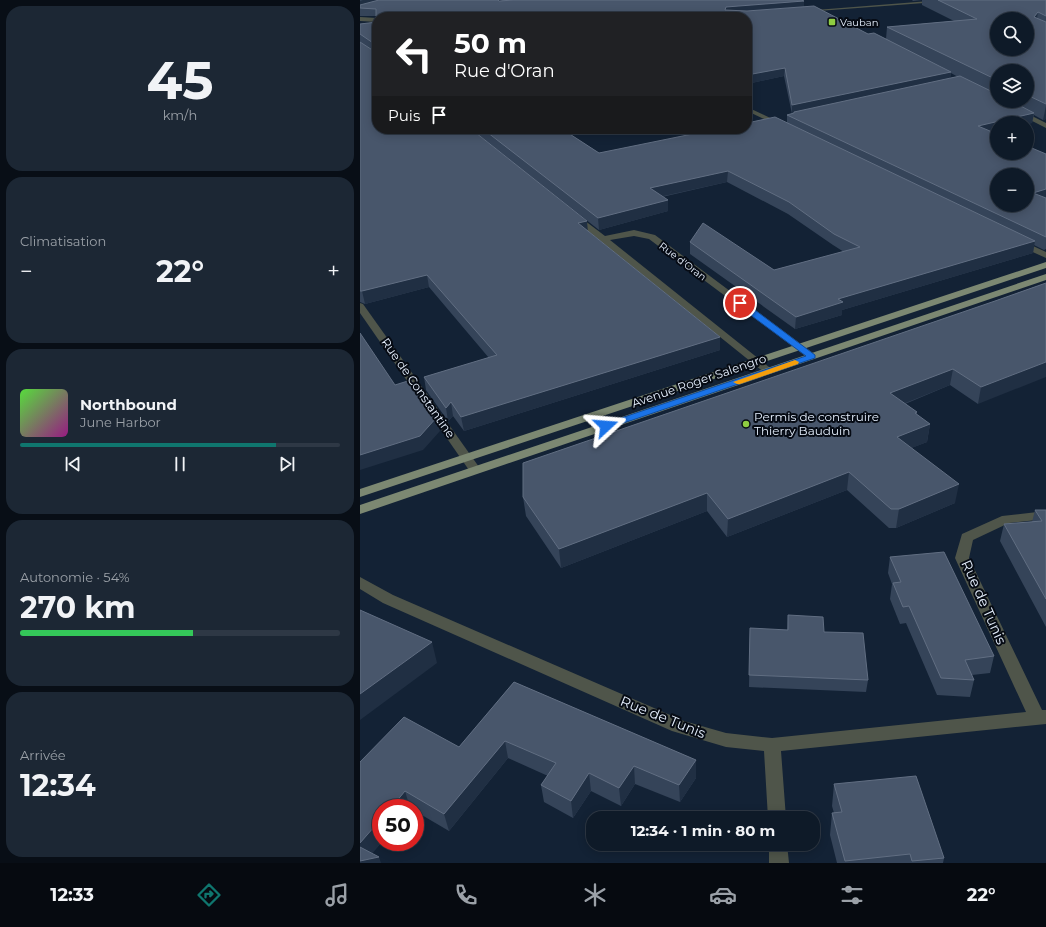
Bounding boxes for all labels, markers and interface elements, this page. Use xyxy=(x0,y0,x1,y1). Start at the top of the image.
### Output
map controls xyxy=(990,12,1034,212)
button: search xyxy=(990,12,1034,56)
place label: Vauban xyxy=(840,16,878,29)
marker: Vauban xyxy=(827,17,837,27)
text: 50 m xyxy=(454,26,527,60)
icon: left xyxy=(388,28,440,80)
text: 45 xyxy=(147,49,213,112)
text: Rue d'Oran xyxy=(454,60,555,82)
button: layers xyxy=(990,64,1034,108)
icon: arrive xyxy=(428,104,450,126)
text: Puis xyxy=(388,106,420,125)
text: km/h xyxy=(163,107,197,123)
button: + xyxy=(990,116,1034,160)
button: − xyxy=(990,168,1034,212)
text: Climatisation xyxy=(20,233,106,249)
street label: Rue d'Oran xyxy=(656,239,709,283)
text: 22° xyxy=(156,253,204,290)
text: − xyxy=(20,258,33,285)
text: + xyxy=(327,258,340,285)
pin xyxy=(723,286,757,320)
icon: arrive xyxy=(729,292,751,314)
street label: Rue de Constantine xyxy=(378,335,459,441)
street label: Avenue Roger Salengro xyxy=(629,350,768,411)
text: Northbound xyxy=(80,395,177,414)
position arrow xyxy=(585,405,627,447)
place label: Permis de construire Thierry Bauduin xyxy=(754,409,879,438)
text: June Harbor xyxy=(80,414,161,430)
marker: Permis de construire Thierry Bauduin xyxy=(741,419,751,429)
icon: previous xyxy=(62,453,84,475)
icon: pause xyxy=(169,453,191,475)
icon: next xyxy=(276,453,298,475)
street label: Rue de Tunis xyxy=(957,557,1011,647)
text: Autonomie · 54% xyxy=(20,569,130,585)
text: 270 km xyxy=(20,589,136,626)
street label: Rue de Tunis xyxy=(618,692,709,742)
text: Arrivée xyxy=(20,747,66,763)
text: 12:34 xyxy=(20,767,96,804)
speed limit sign: 50 xyxy=(372,799,424,851)
text: 12:34 · 1 min · 80 m xyxy=(631,821,775,840)
icon: directions xyxy=(195,881,223,909)
icon: music xyxy=(323,881,351,909)
icon: phone xyxy=(452,881,480,909)
icon: climate xyxy=(581,881,609,909)
icon: car xyxy=(709,881,737,909)
icon: filters xyxy=(838,881,866,909)
text: 12:33 xyxy=(50,884,94,906)
text: 22° xyxy=(967,884,996,906)

